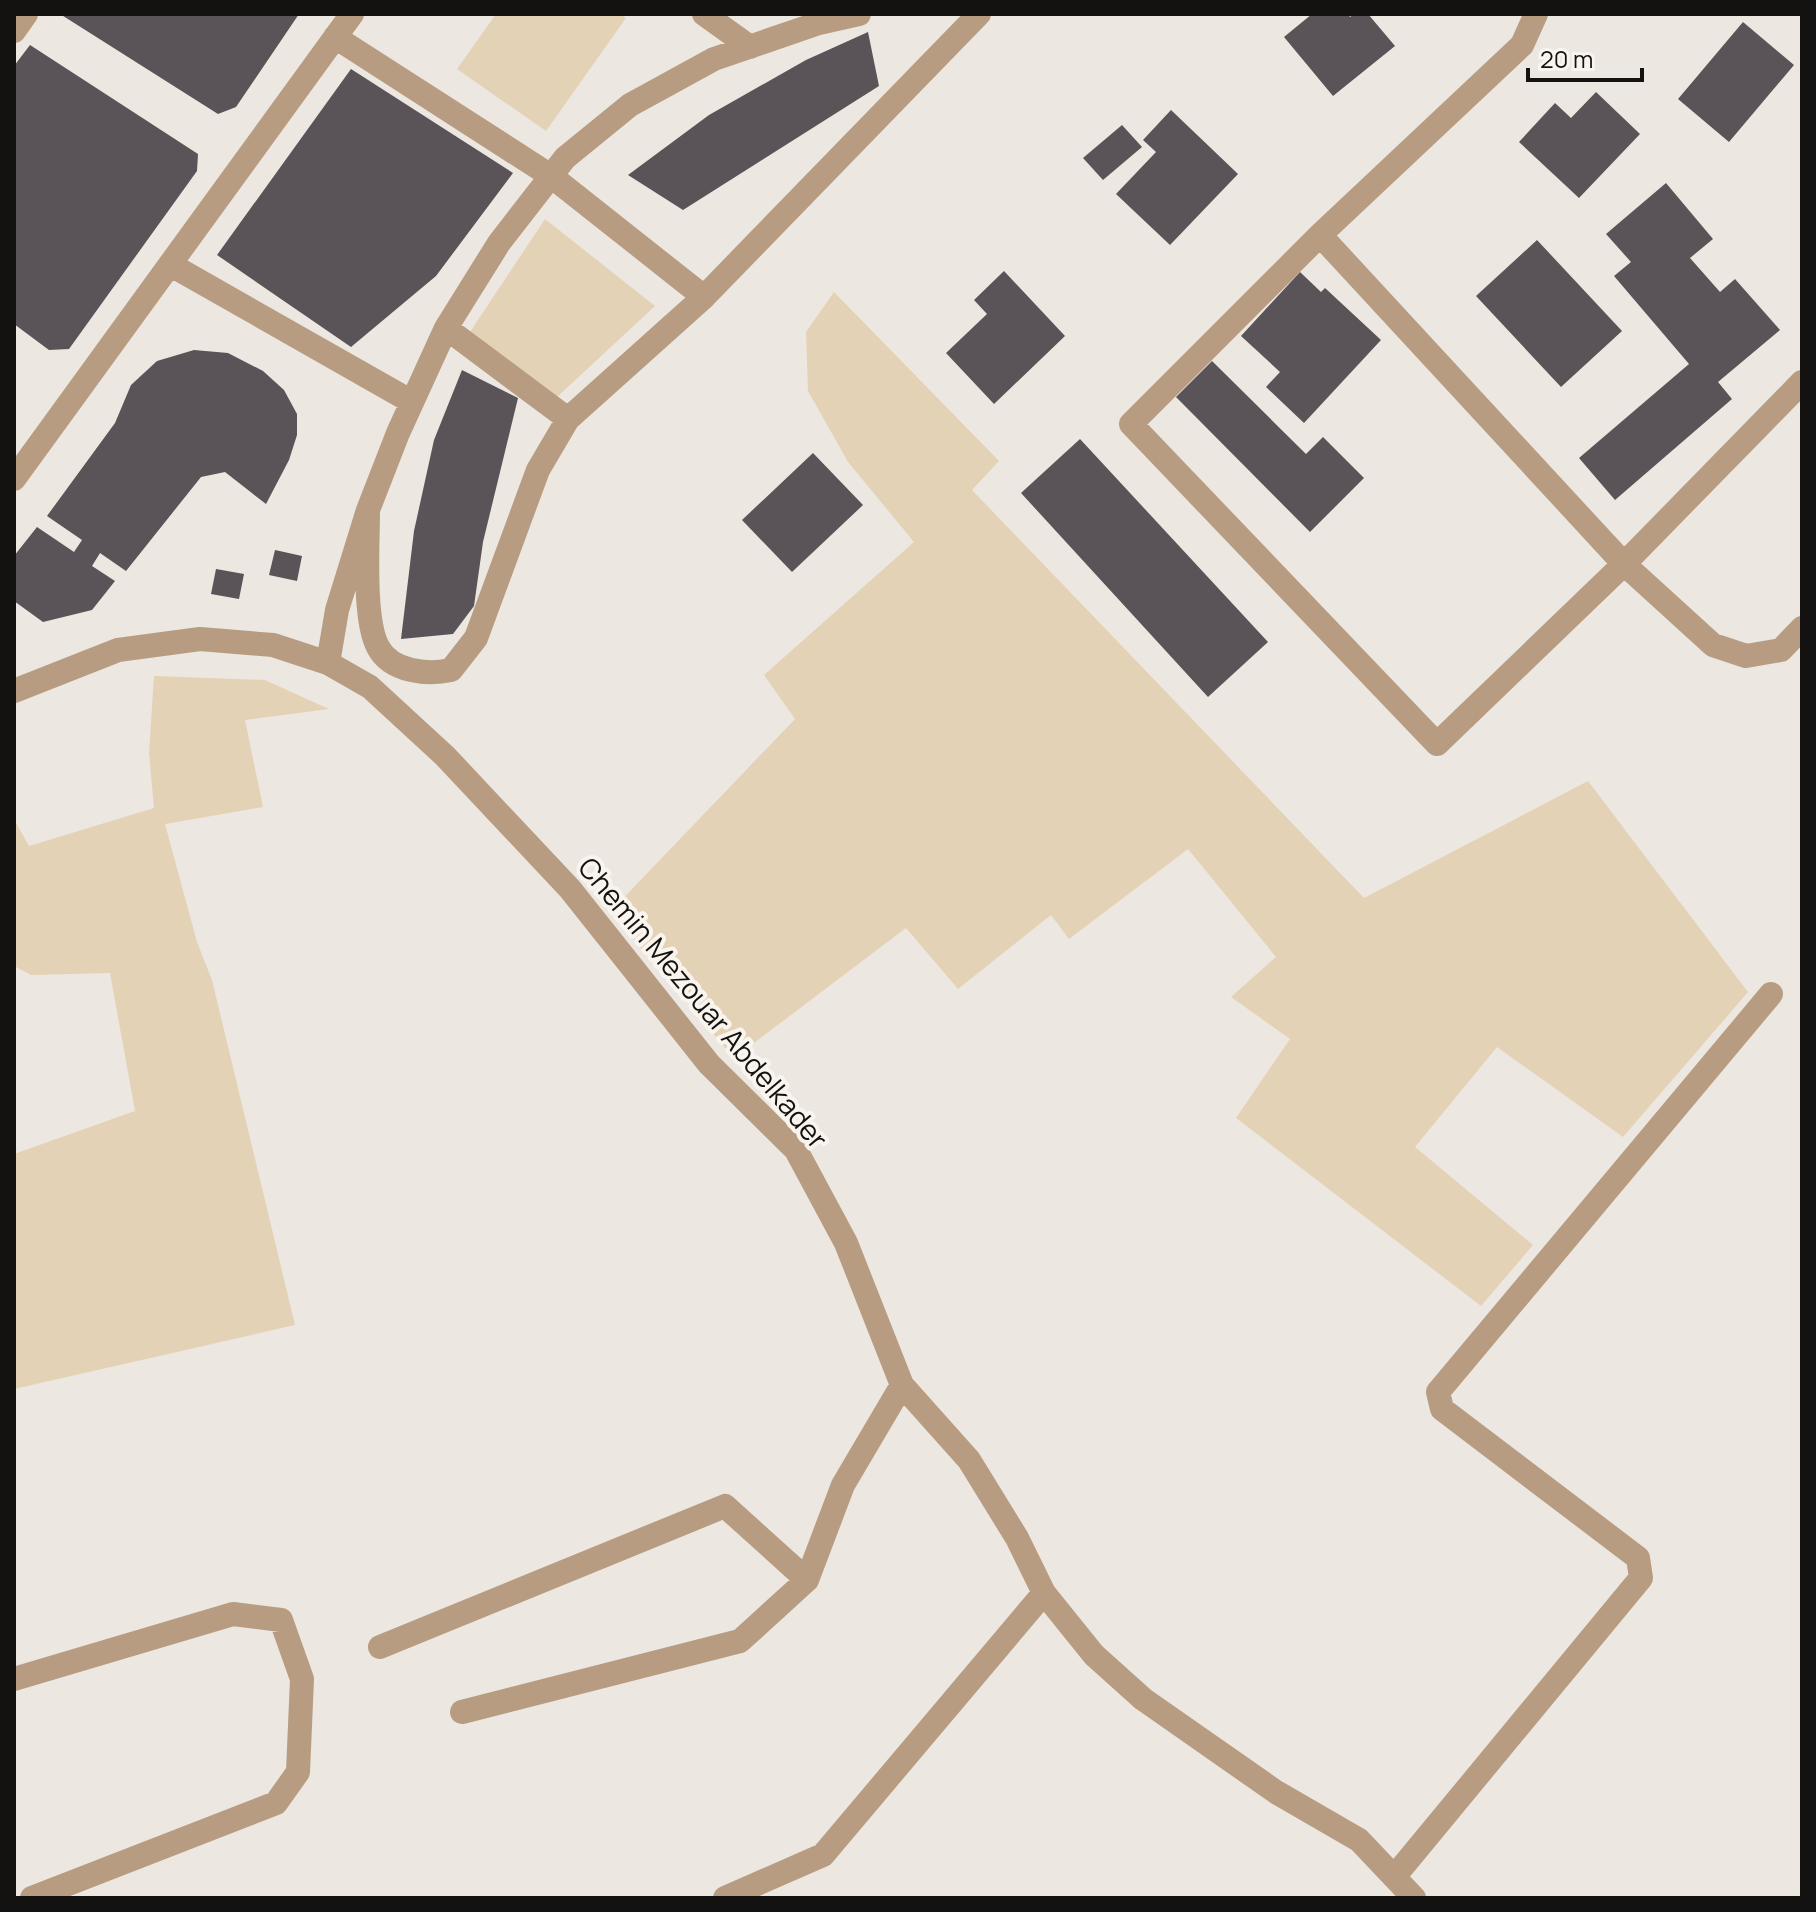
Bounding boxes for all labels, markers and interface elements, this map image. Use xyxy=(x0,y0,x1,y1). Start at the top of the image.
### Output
scale bar xyxy=(1528,32,1642,82)
text: 20 m xyxy=(1540,42,1593,75)
street label: Chemin Mezouar Abdelkader xyxy=(570,849,837,1156)

